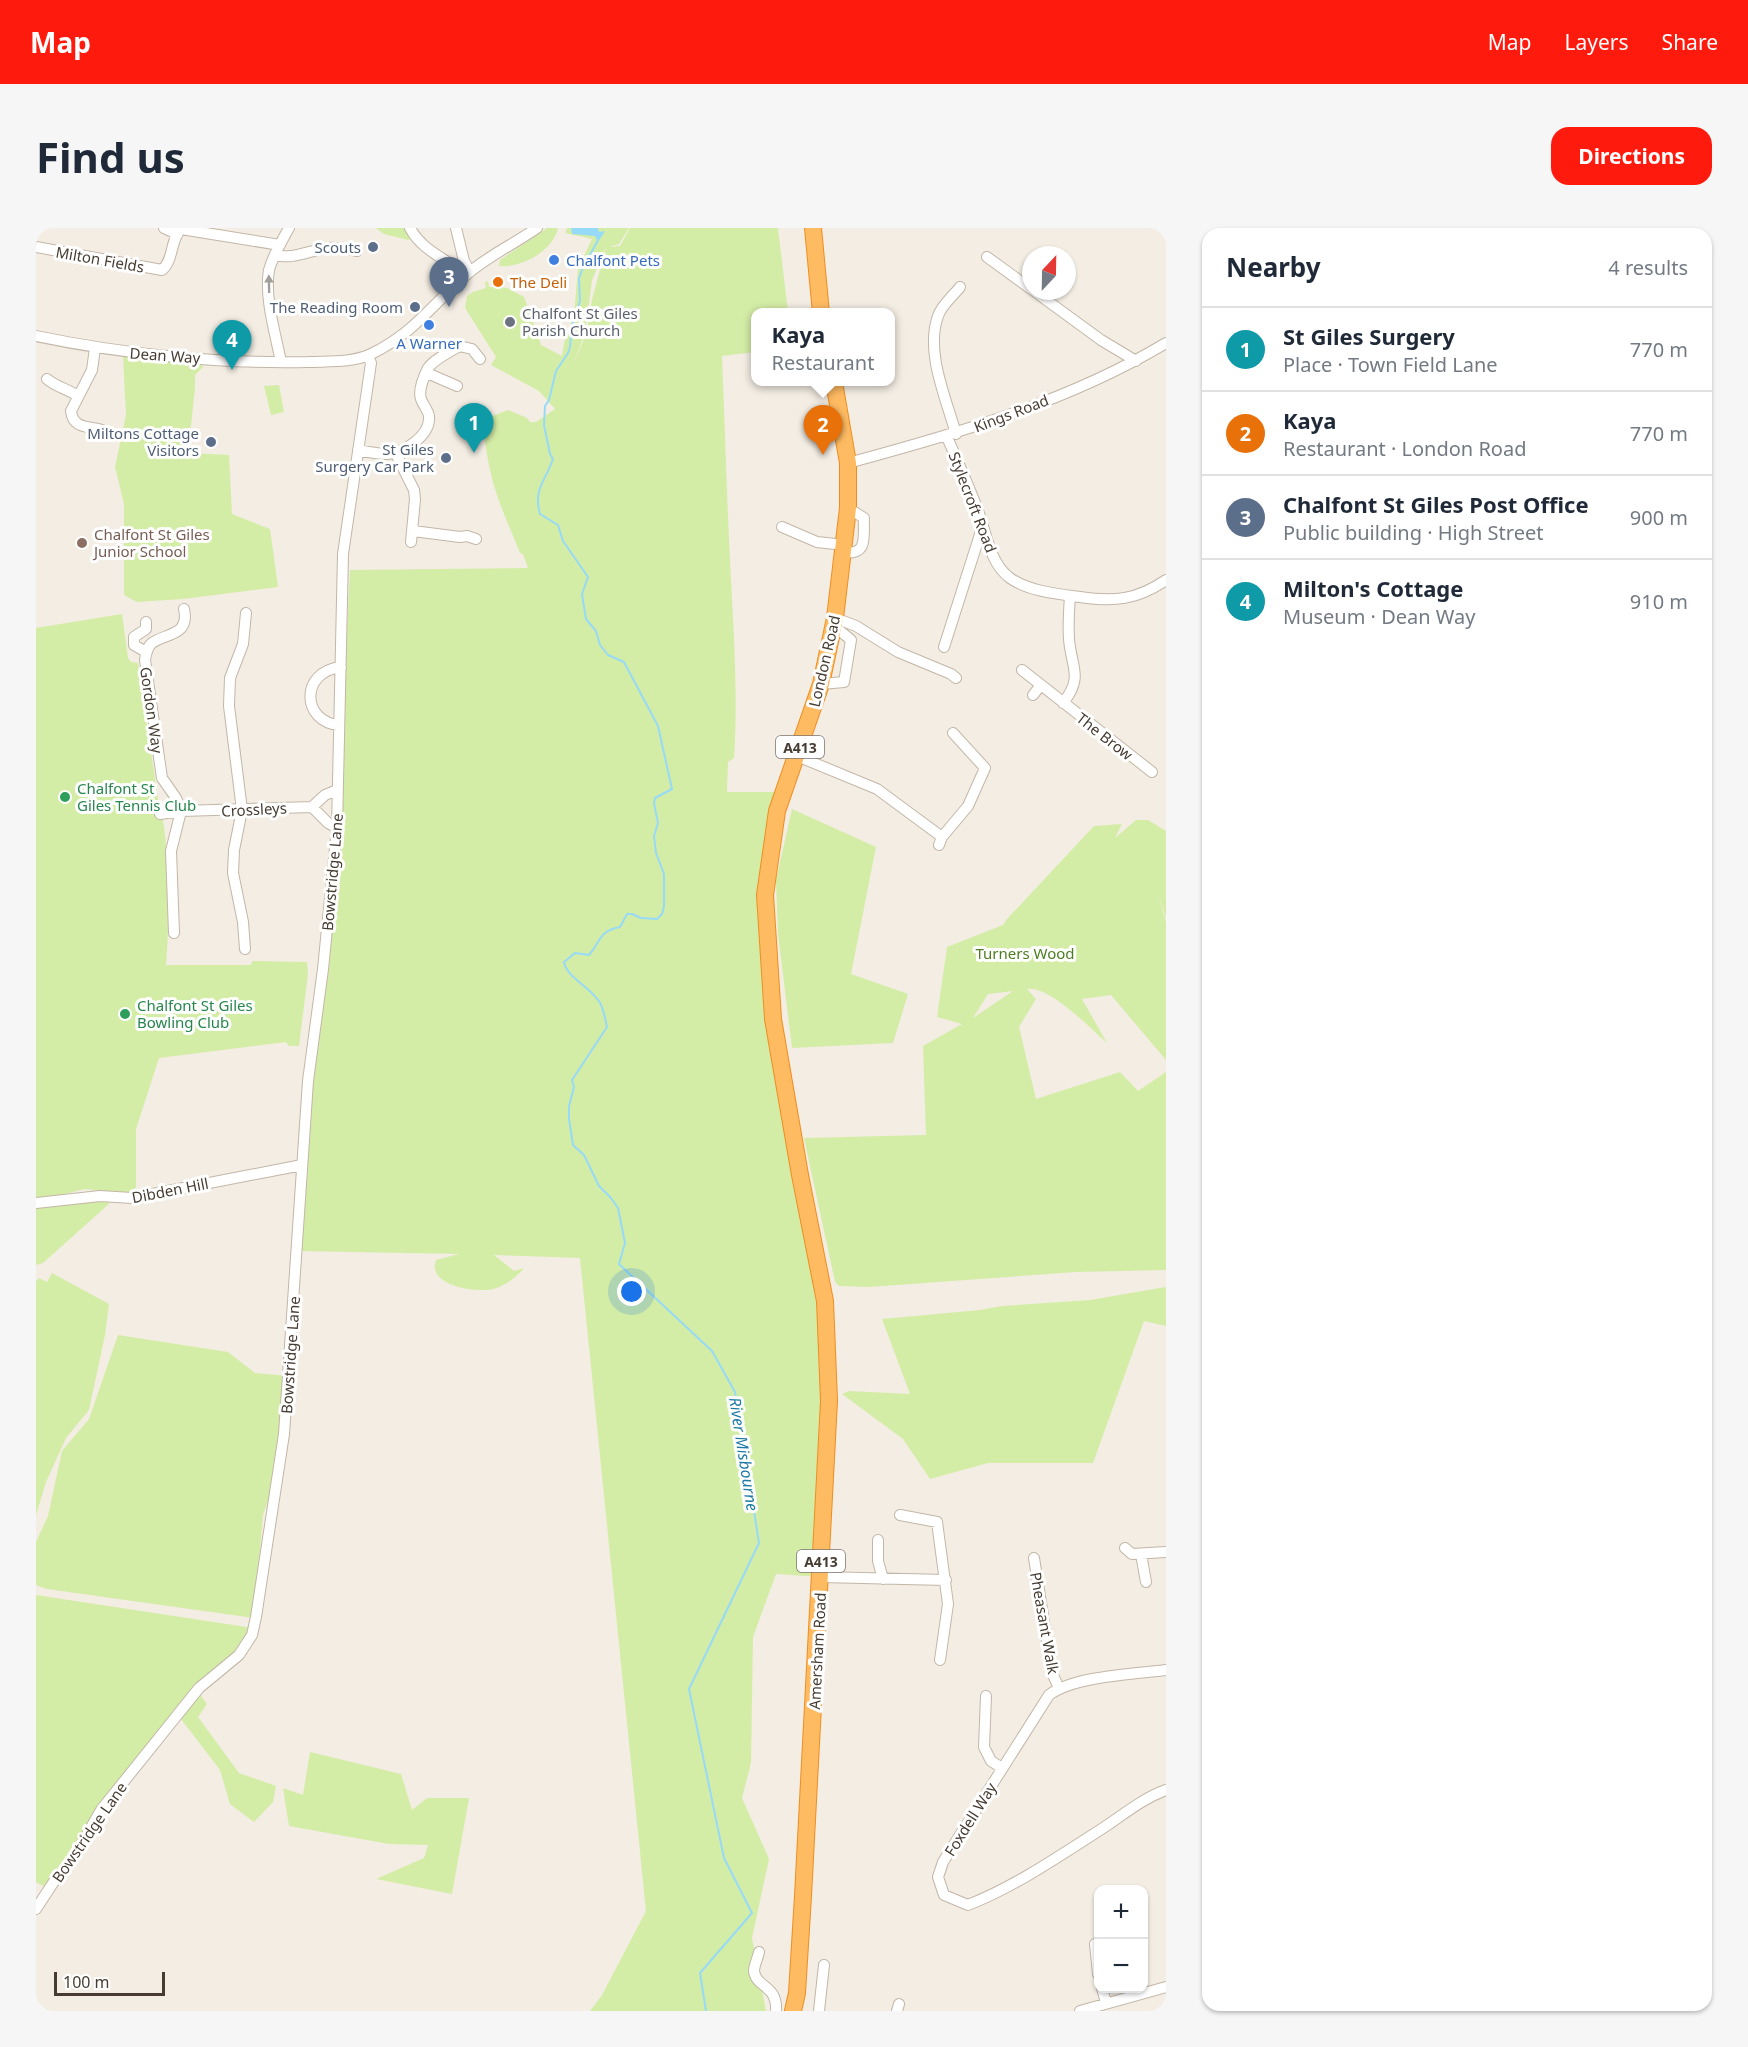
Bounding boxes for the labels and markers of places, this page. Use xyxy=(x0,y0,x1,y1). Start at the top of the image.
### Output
place label: Scouts xyxy=(315,237,361,257)
marker: Scouts xyxy=(366,240,380,254)
place label: Chalfont Pets xyxy=(566,250,660,270)
marker: Chalfont Pets xyxy=(547,253,561,267)
pin: 3 xyxy=(430,257,468,307)
place label: The Deli xyxy=(510,272,567,292)
marker: The Deli xyxy=(491,275,505,289)
place label: The Reading Room xyxy=(270,297,403,317)
marker: The Reading Room xyxy=(408,300,422,314)
place label: Chalfont St Giles Parish Church xyxy=(522,303,638,340)
marker: Chalfont St Giles Parish Church xyxy=(503,315,517,329)
marker: A Warner xyxy=(422,318,436,332)
pin: 4 xyxy=(212,320,252,370)
place label: A Warner xyxy=(396,333,462,353)
pin: 1 xyxy=(454,404,494,453)
pin: 2 xyxy=(804,406,842,455)
place label: Miltons Cottage Visitors xyxy=(87,423,199,460)
marker: Miltons Cottage Visitors xyxy=(204,435,218,449)
place label: St Giles Surgery Car Park xyxy=(315,439,434,476)
marker: St Giles Surgery Car Park xyxy=(439,451,453,465)
place label: Chalfont St Giles Junior School xyxy=(92,524,210,561)
marker: Chalfont St Giles Junior School xyxy=(75,536,89,550)
place label: Chalfont St Giles Tennis Club xyxy=(77,778,196,815)
marker: Chalfont St Giles Tennis Club xyxy=(58,790,72,804)
place label: Chalfont St Giles Bowling Club xyxy=(137,995,253,1032)
marker: Chalfont St Giles Bowling Club xyxy=(118,1007,132,1021)

